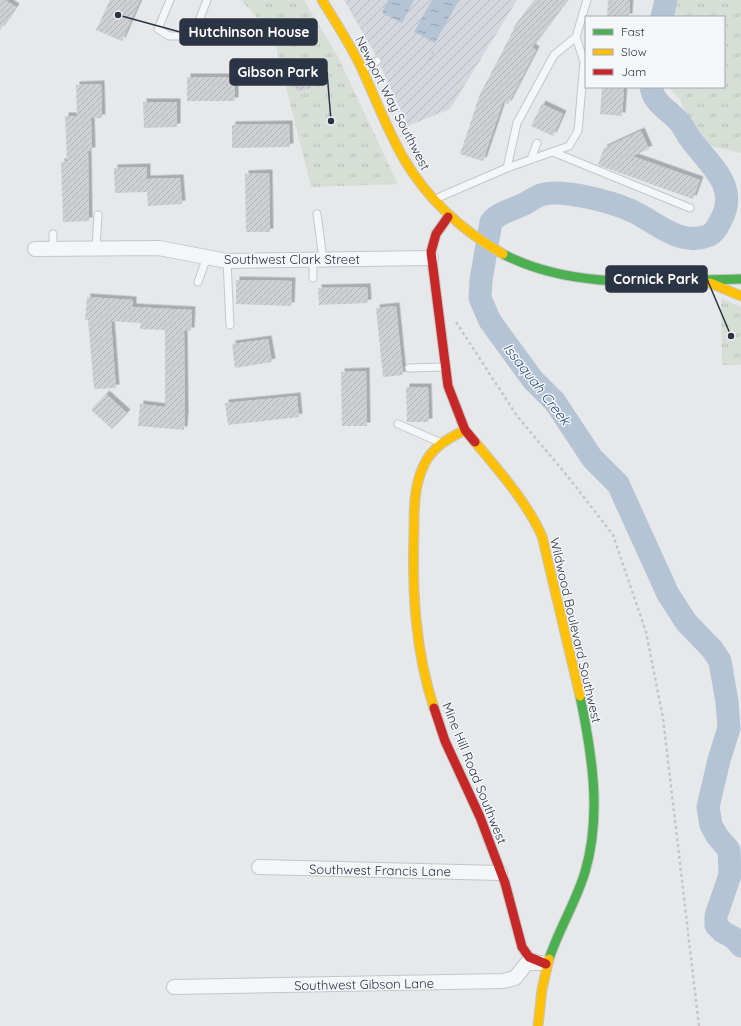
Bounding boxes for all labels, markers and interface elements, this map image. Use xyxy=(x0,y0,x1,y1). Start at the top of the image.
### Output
legend xyxy=(585,16,725,88)
callout: Hutchinson House xyxy=(180,19,317,45)
text: Hutchinson House xyxy=(189,23,309,41)
text: Fast xyxy=(621,24,645,39)
street label: Newport Way Southwest xyxy=(352,33,434,173)
text: Slow xyxy=(621,44,647,59)
callout: Gibson Park xyxy=(230,59,327,85)
text: Gibson Park xyxy=(238,63,318,81)
text: Jam xyxy=(621,64,646,79)
street label: Southwest Clark Street xyxy=(224,251,360,267)
callout: Cornick Park xyxy=(606,266,707,292)
text: Cornick Park xyxy=(613,270,699,288)
water label: Issaquah Creek xyxy=(499,339,576,430)
street label: Wildwood Boulevard Southwest xyxy=(547,536,605,724)
street label: Mine Hill Road Southwest xyxy=(439,700,511,846)
street label: Southwest Francis Lane xyxy=(309,861,451,879)
street label: Southwest Gibson Lane xyxy=(294,975,434,993)

